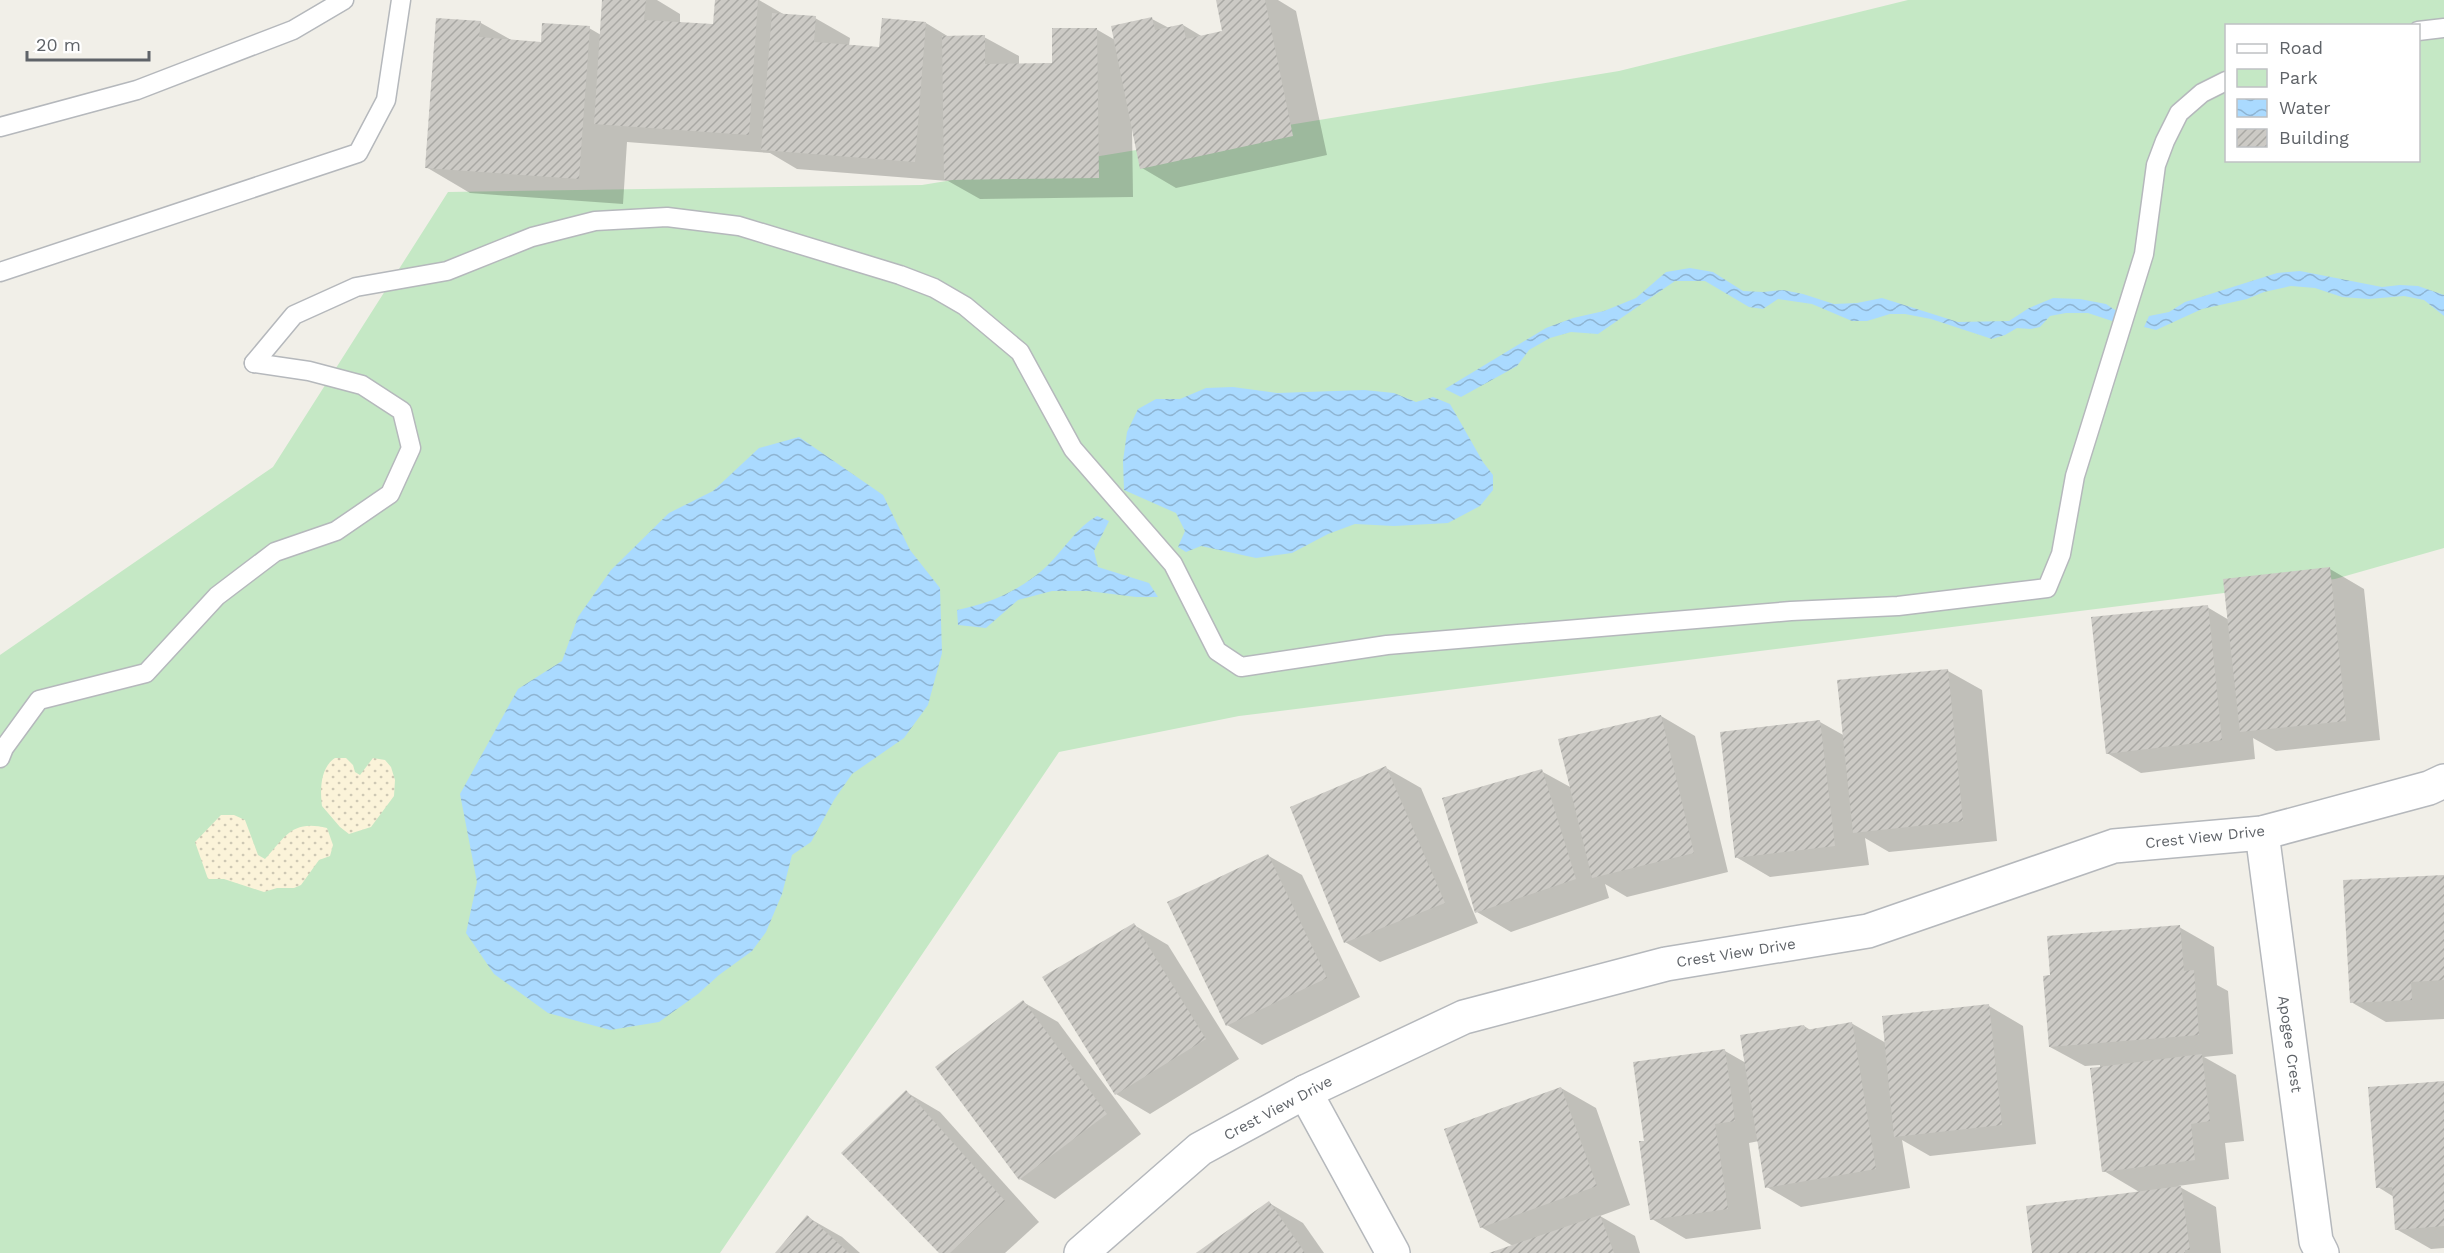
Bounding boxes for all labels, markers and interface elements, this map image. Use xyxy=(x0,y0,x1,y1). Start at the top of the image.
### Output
scale bar xyxy=(27,24,148,62)
legend xyxy=(2225,24,2420,162)
text: 20 m xyxy=(36,34,81,55)
text: Road xyxy=(2279,37,2323,58)
text: Park xyxy=(2279,67,2318,88)
text: Water xyxy=(2279,97,2331,118)
text: Building xyxy=(2279,127,2349,148)
street label: Crest View Drive xyxy=(2144,822,2266,852)
street label: Crest View Drive xyxy=(1675,935,1797,971)
street label: Apogee Crest xyxy=(2274,994,2306,1094)
street label: Crest View Drive xyxy=(1221,1072,1335,1144)

